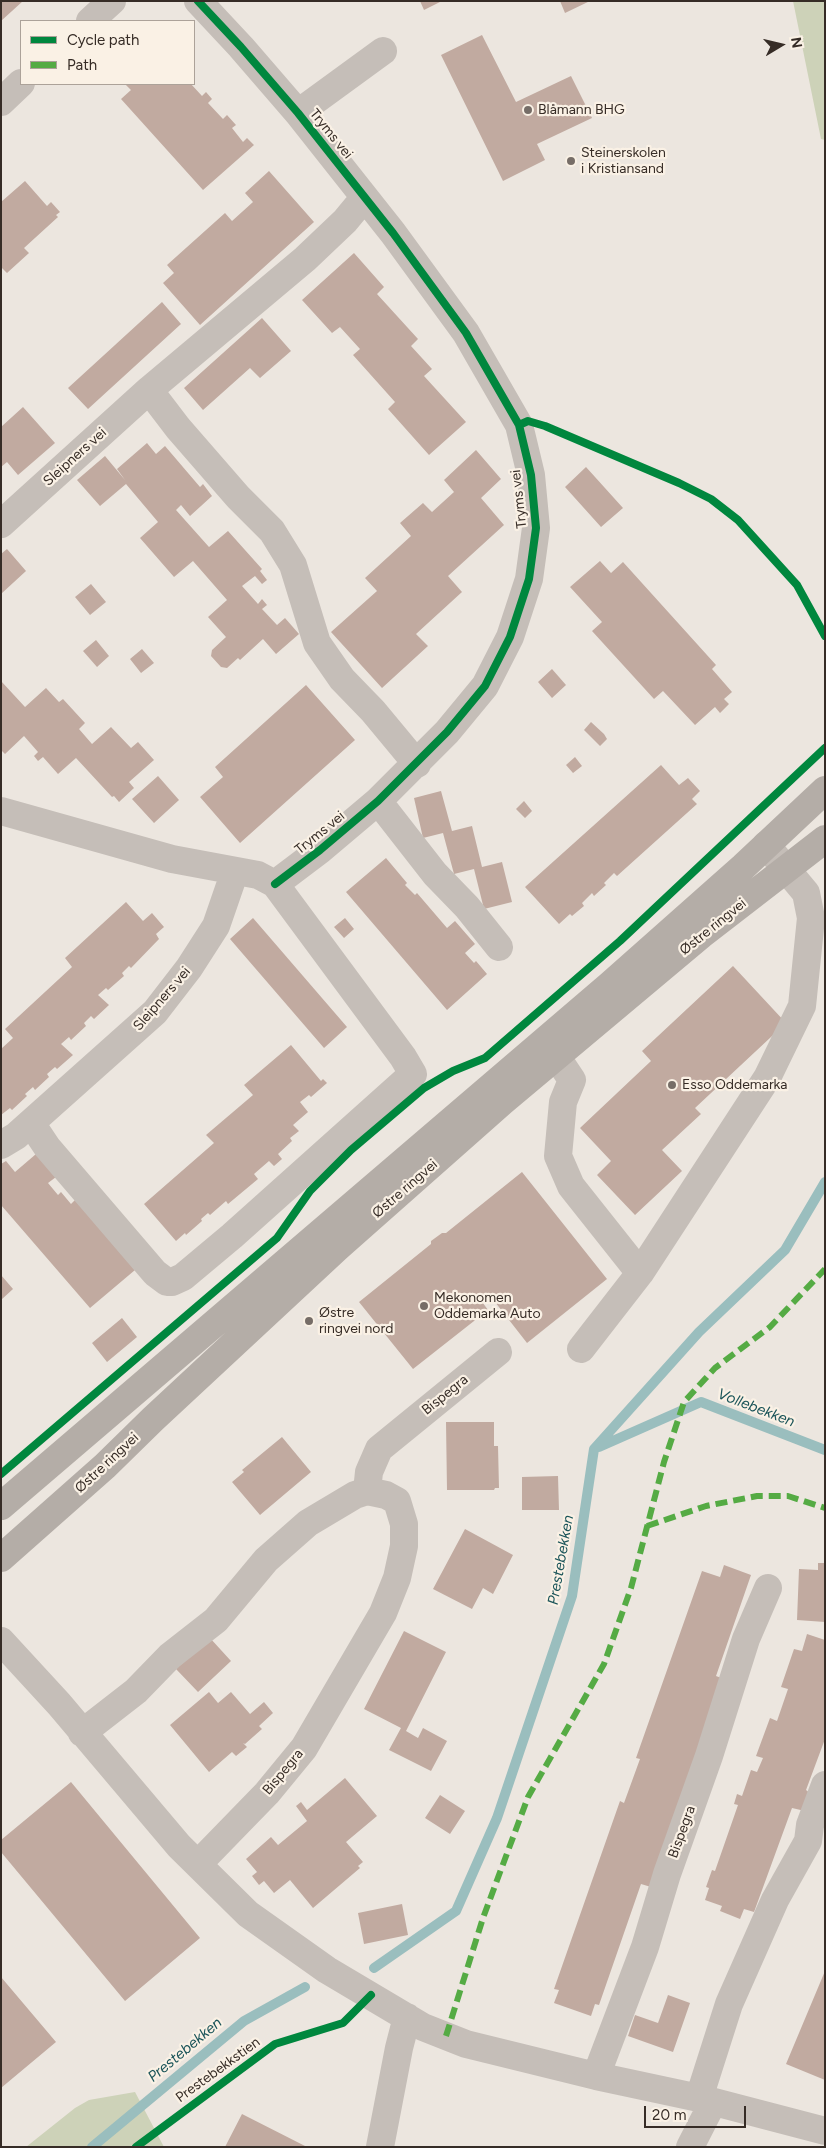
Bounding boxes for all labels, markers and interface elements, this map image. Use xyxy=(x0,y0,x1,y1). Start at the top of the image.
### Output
legend xyxy=(20,20,195,85)
north arrow xyxy=(756,20,806,70)
text: Cycle path xyxy=(67,31,139,49)
text: N xyxy=(787,36,806,49)
text: Path xyxy=(67,56,97,74)
place label: Blåmann BHG xyxy=(538,102,625,118)
marker: Blåmann BHG xyxy=(522,104,534,116)
street label: Tryms vei xyxy=(306,106,356,162)
place label: Steinerskolen i Kristiansand xyxy=(581,145,666,178)
marker: Steinerskolen i Kristiansand xyxy=(565,155,577,167)
street label: Sleipners vei xyxy=(40,424,110,490)
street label: Tryms vei xyxy=(508,469,530,529)
street label: Tryms vei xyxy=(292,808,348,858)
street label: Østre ringvei xyxy=(676,895,750,959)
street label: Sleipners vei xyxy=(130,964,194,1034)
place label: Esso Oddemarka xyxy=(682,1077,787,1093)
marker: Esso Oddemarka xyxy=(666,1079,678,1091)
street label: Østre ringvei xyxy=(369,1156,441,1222)
place label: Mekonomen Oddemarka Auto xyxy=(434,1290,541,1322)
marker: Mekonomen Oddemarka Auto xyxy=(418,1300,430,1312)
place label: Østre ringvei nord xyxy=(319,1305,393,1338)
marker: Østre ringvei nord xyxy=(303,1315,315,1327)
street label: Bispegra xyxy=(419,1371,471,1419)
water label: Vollebekken xyxy=(715,1385,797,1431)
street label: Østre ringvei xyxy=(72,1429,142,1497)
water label: Prestebekken xyxy=(544,1514,578,1606)
street label: Bispegra xyxy=(259,1746,307,1798)
street label: Bispegra xyxy=(665,1804,699,1860)
water label: Prestebekken xyxy=(144,2014,226,2086)
street label: Prestebekkstien xyxy=(173,2034,263,2106)
scale bar xyxy=(646,2096,748,2128)
text: 20 m xyxy=(652,2106,686,2124)

